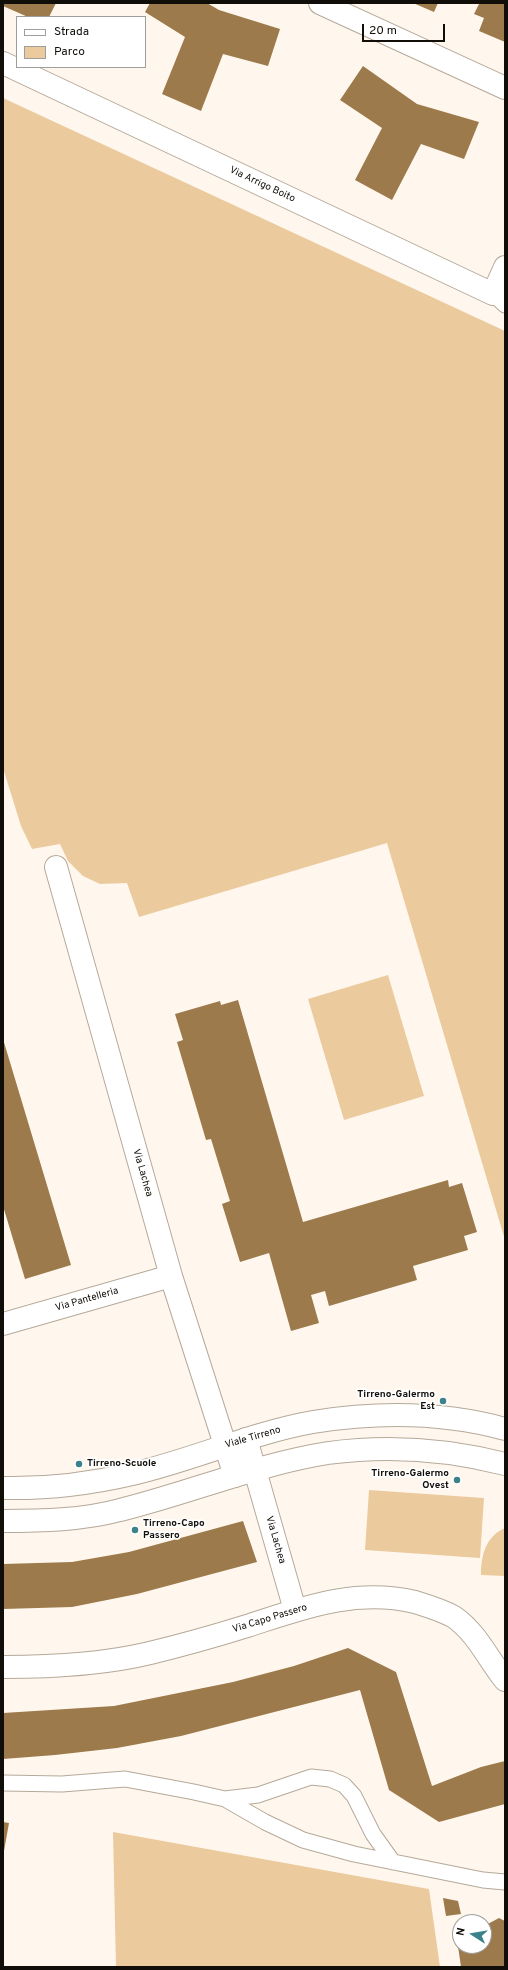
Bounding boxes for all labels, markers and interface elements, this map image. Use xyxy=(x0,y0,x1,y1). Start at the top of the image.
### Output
legend xyxy=(16,16,146,68)
scale bar xyxy=(364,16,447,42)
text: 20 m xyxy=(369,23,397,39)
text: Strada xyxy=(54,24,89,40)
text: Parco xyxy=(54,44,85,60)
street label: Via Arrigo Boito xyxy=(227,165,297,205)
street label: Via Lachea xyxy=(129,1148,155,1198)
street label: Via Pantelleria xyxy=(54,1285,120,1315)
place label: Tirreno-Galermo Est xyxy=(357,1389,435,1412)
marker: Tirreno-Galermo Est xyxy=(438,1396,448,1406)
street label: Viale Tirreno xyxy=(224,1424,282,1452)
place label: Tirreno-Scuole xyxy=(87,1458,156,1470)
marker: Tirreno-Scuole xyxy=(74,1459,84,1469)
place label: Tirreno-Galermo Ovest xyxy=(371,1468,449,1492)
marker: Tirreno-Galermo Ovest xyxy=(452,1475,462,1485)
street label: Via Lachea xyxy=(262,1515,288,1565)
place label: Tirreno-Capo Passero xyxy=(143,1518,205,1542)
marker: Tirreno-Capo Passero xyxy=(130,1525,140,1535)
street label: Via Capo Passero xyxy=(231,1602,309,1636)
north arrow xyxy=(452,1914,492,1954)
text: N xyxy=(454,1926,469,1937)

